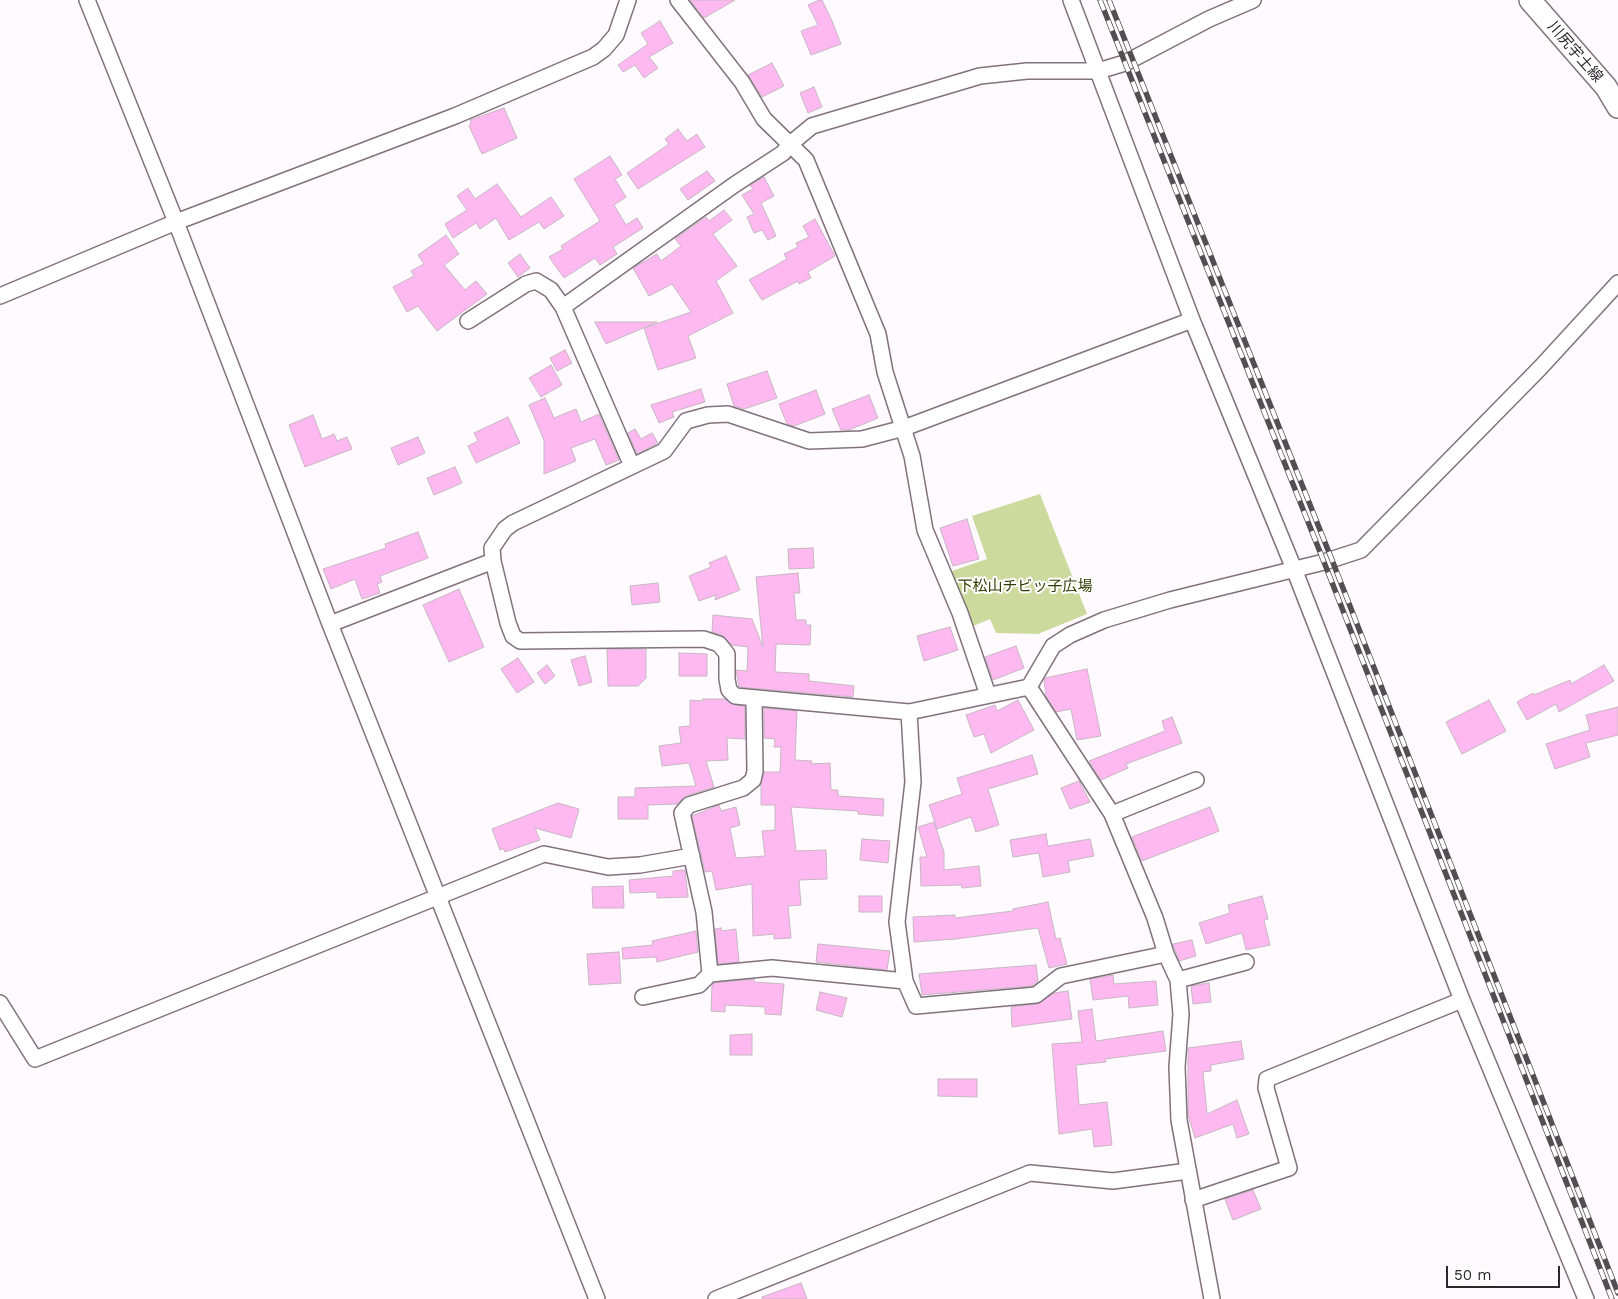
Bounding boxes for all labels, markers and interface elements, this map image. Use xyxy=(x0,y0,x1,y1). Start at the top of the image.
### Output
street label: 川尻宇土線 xyxy=(1544,18,1606,86)
park label: 下松山チビッ子広場 xyxy=(958,578,1092,596)
scale bar xyxy=(1448,1256,1562,1288)
text: 50 m xyxy=(1454,1266,1491,1284)

